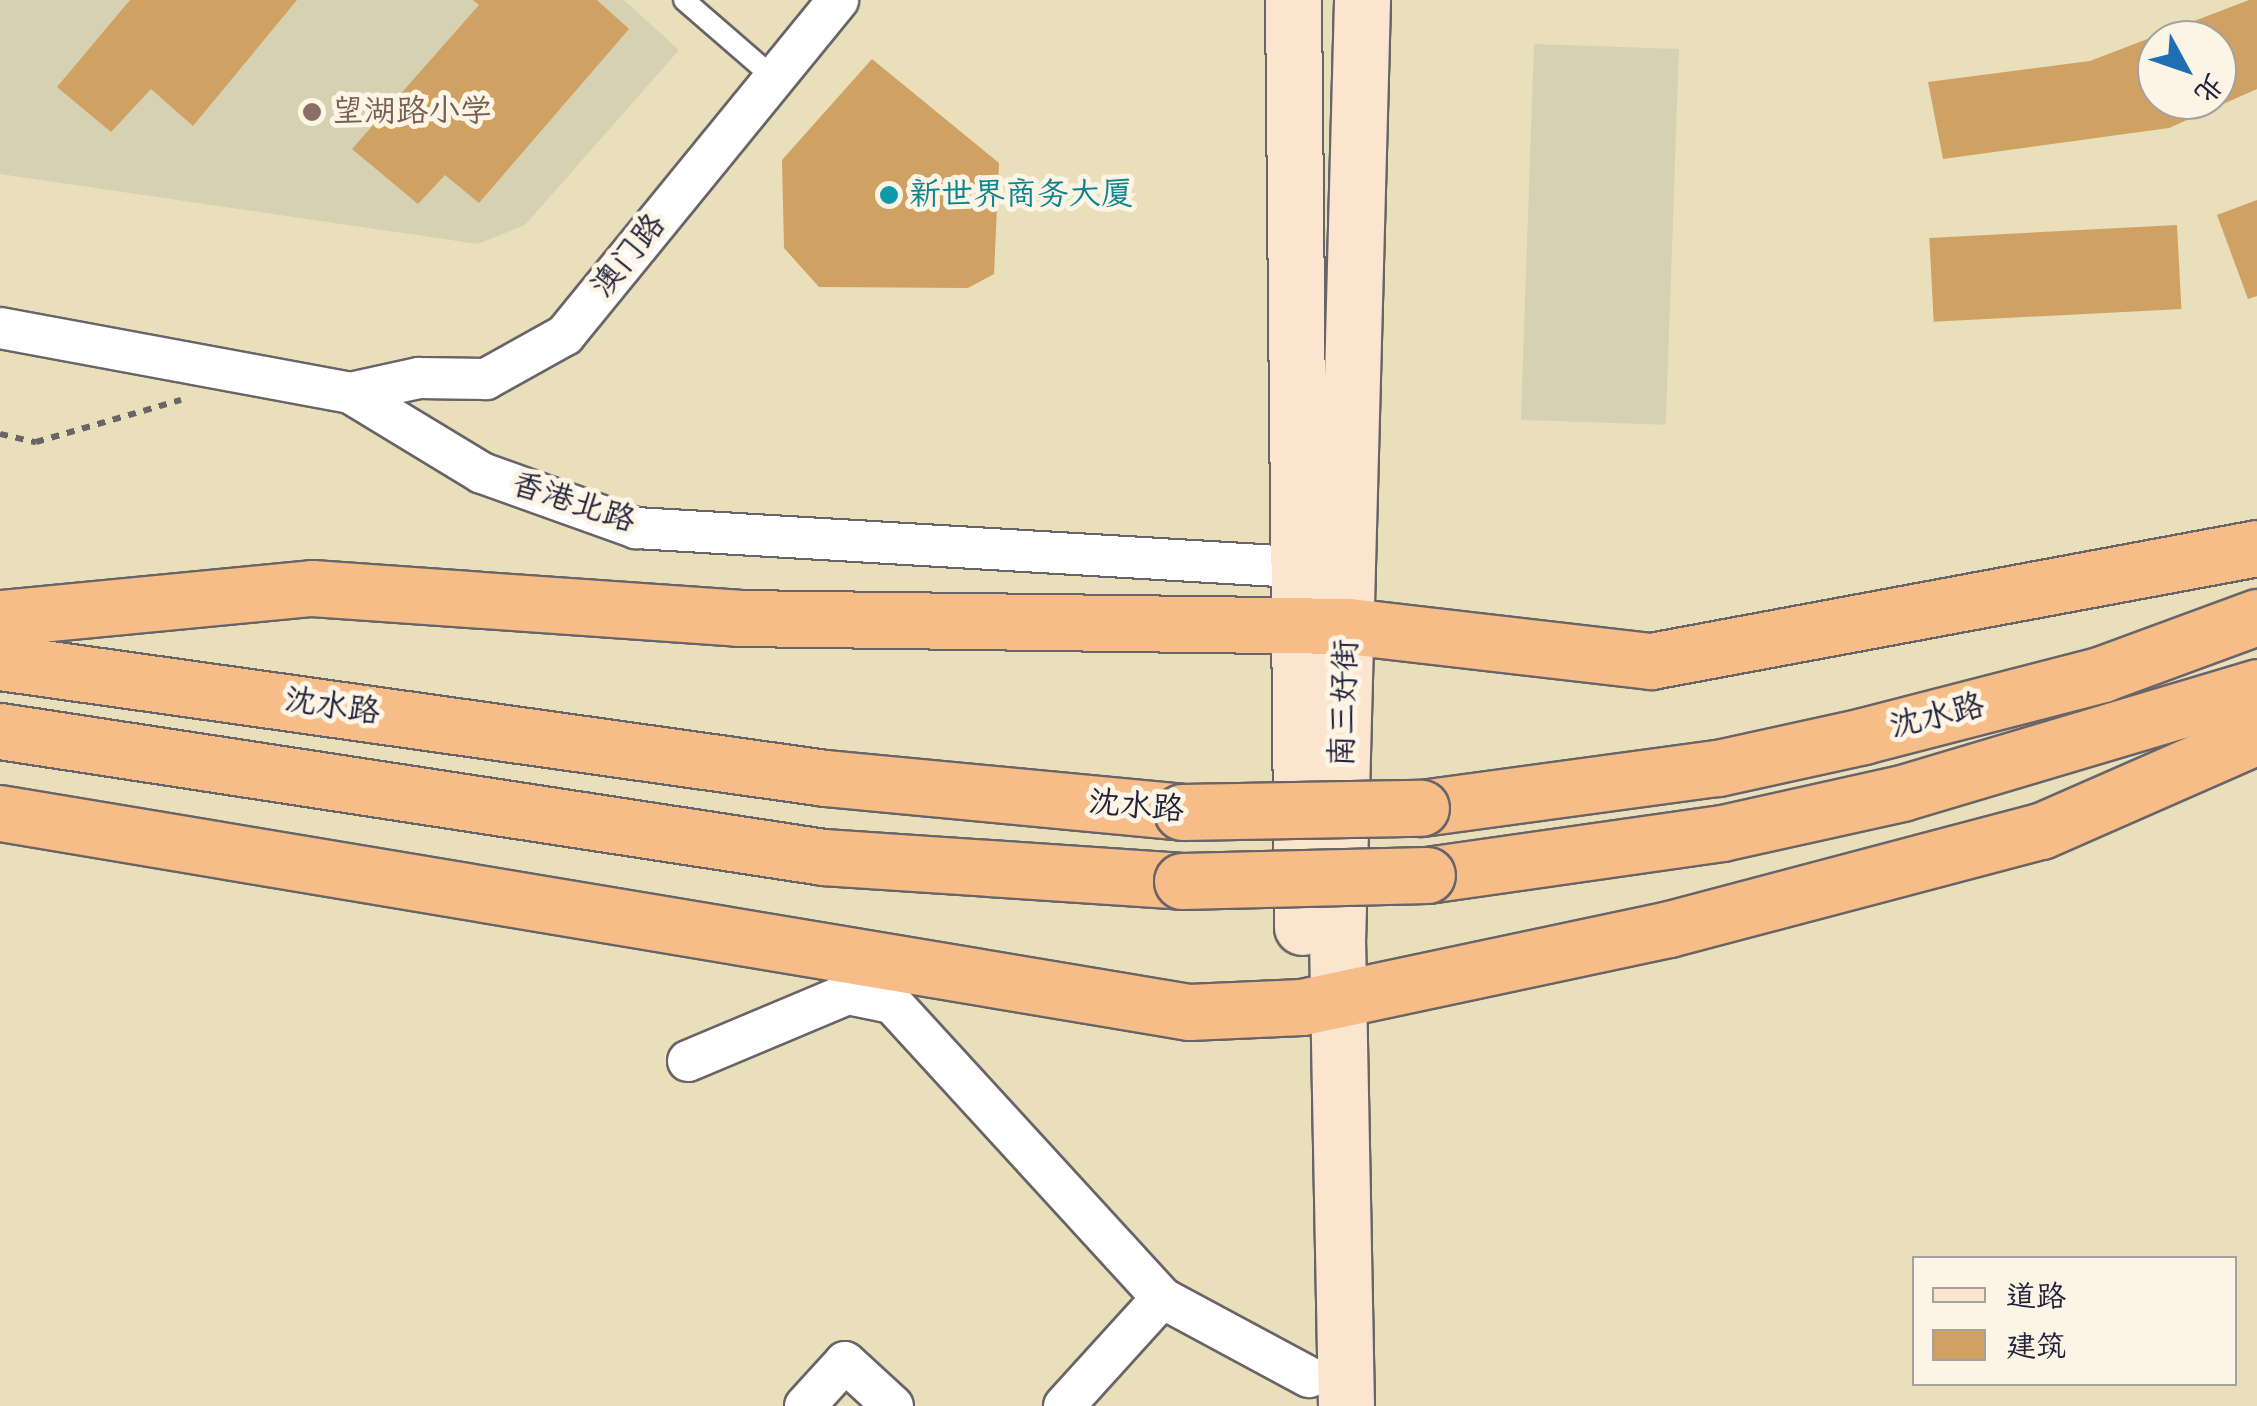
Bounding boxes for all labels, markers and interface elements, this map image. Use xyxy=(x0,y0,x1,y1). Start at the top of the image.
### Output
north arrow xyxy=(2137,20,2237,120)
text: 北 xyxy=(2187,67,2230,110)
place label: 望湖路小学 xyxy=(332,93,492,131)
marker: 望湖路小学 xyxy=(301,101,323,123)
place label: 新世界商务大厦 xyxy=(909,176,1133,214)
marker: 新世界商务大厦 xyxy=(878,184,900,206)
street label: 澳门路 xyxy=(584,207,674,305)
street label: 香港北路 xyxy=(506,465,640,541)
street label: 南三好街 xyxy=(1324,638,1366,768)
street label: 沈水路 xyxy=(282,681,382,733)
street label: 沈水路 xyxy=(1886,687,1988,747)
street label: 沈水路 xyxy=(1087,784,1185,830)
legend xyxy=(1912,1256,2237,1386)
text: 道路 xyxy=(2006,1279,2066,1315)
text: 建筑 xyxy=(2006,1329,2066,1365)

